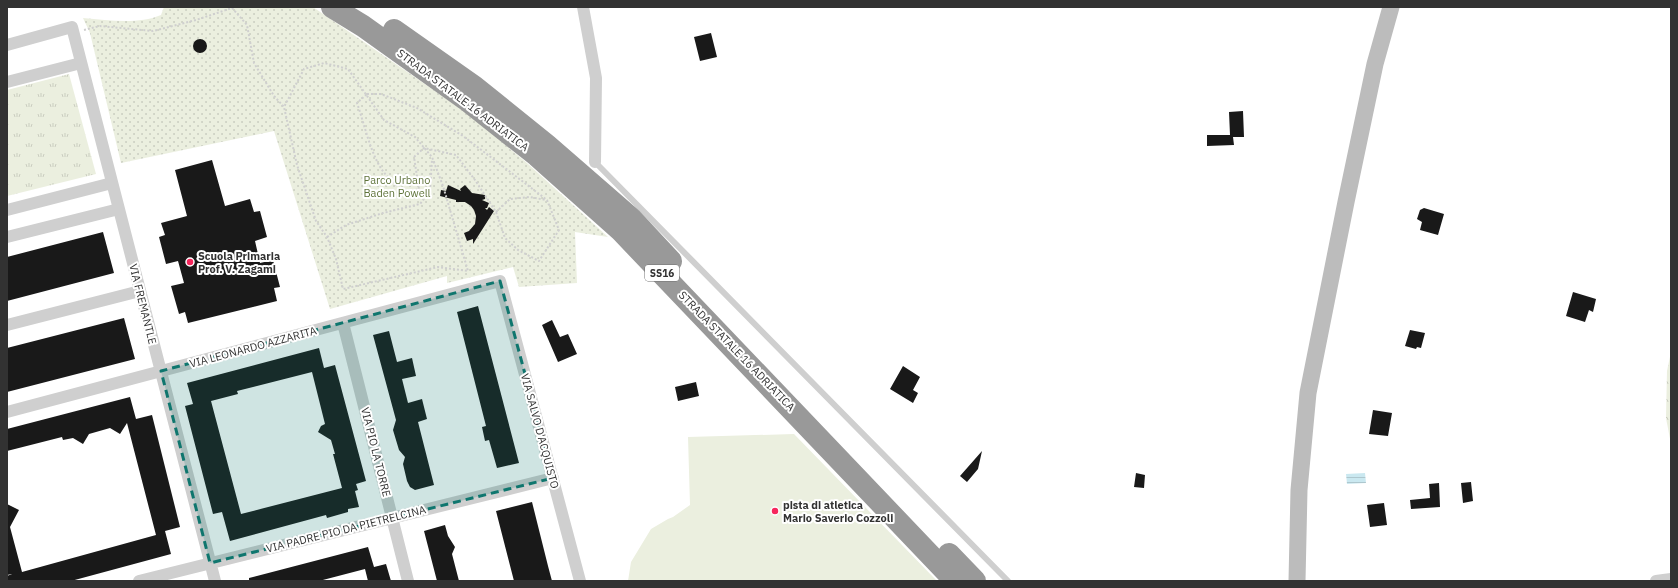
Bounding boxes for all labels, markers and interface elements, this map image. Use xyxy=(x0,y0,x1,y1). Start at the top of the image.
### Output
street label: STRADA STATALE 16 ADRIATICA xyxy=(394,46,532,154)
park label: Parco Urbano Baden Powell xyxy=(363,173,431,200)
place label: Scuola Primaria Prof. V. Zagami xyxy=(198,249,280,276)
marker: Scuola Primaria Prof. V. Zagami xyxy=(185,257,195,267)
street label: VIA FREMANTLE xyxy=(126,262,160,346)
road number: SS16 xyxy=(645,265,679,281)
street label: STRADA STATALE 16 ADRIATICA xyxy=(676,288,798,414)
street label: VIA LEONARDO AZZARITA xyxy=(188,323,318,371)
street label: VIA SALVO D'ACQUISTO xyxy=(518,372,562,490)
street label: VIA PIO LA TORRE xyxy=(358,406,394,498)
place label: pista di atletica Mario Saverio Cozzoli xyxy=(783,498,893,525)
street label: VIA PADRE PIO DA PIETRELCINA xyxy=(265,502,427,556)
marker: pista di atletica Mario Saverio Cozzoli xyxy=(770,506,780,516)

